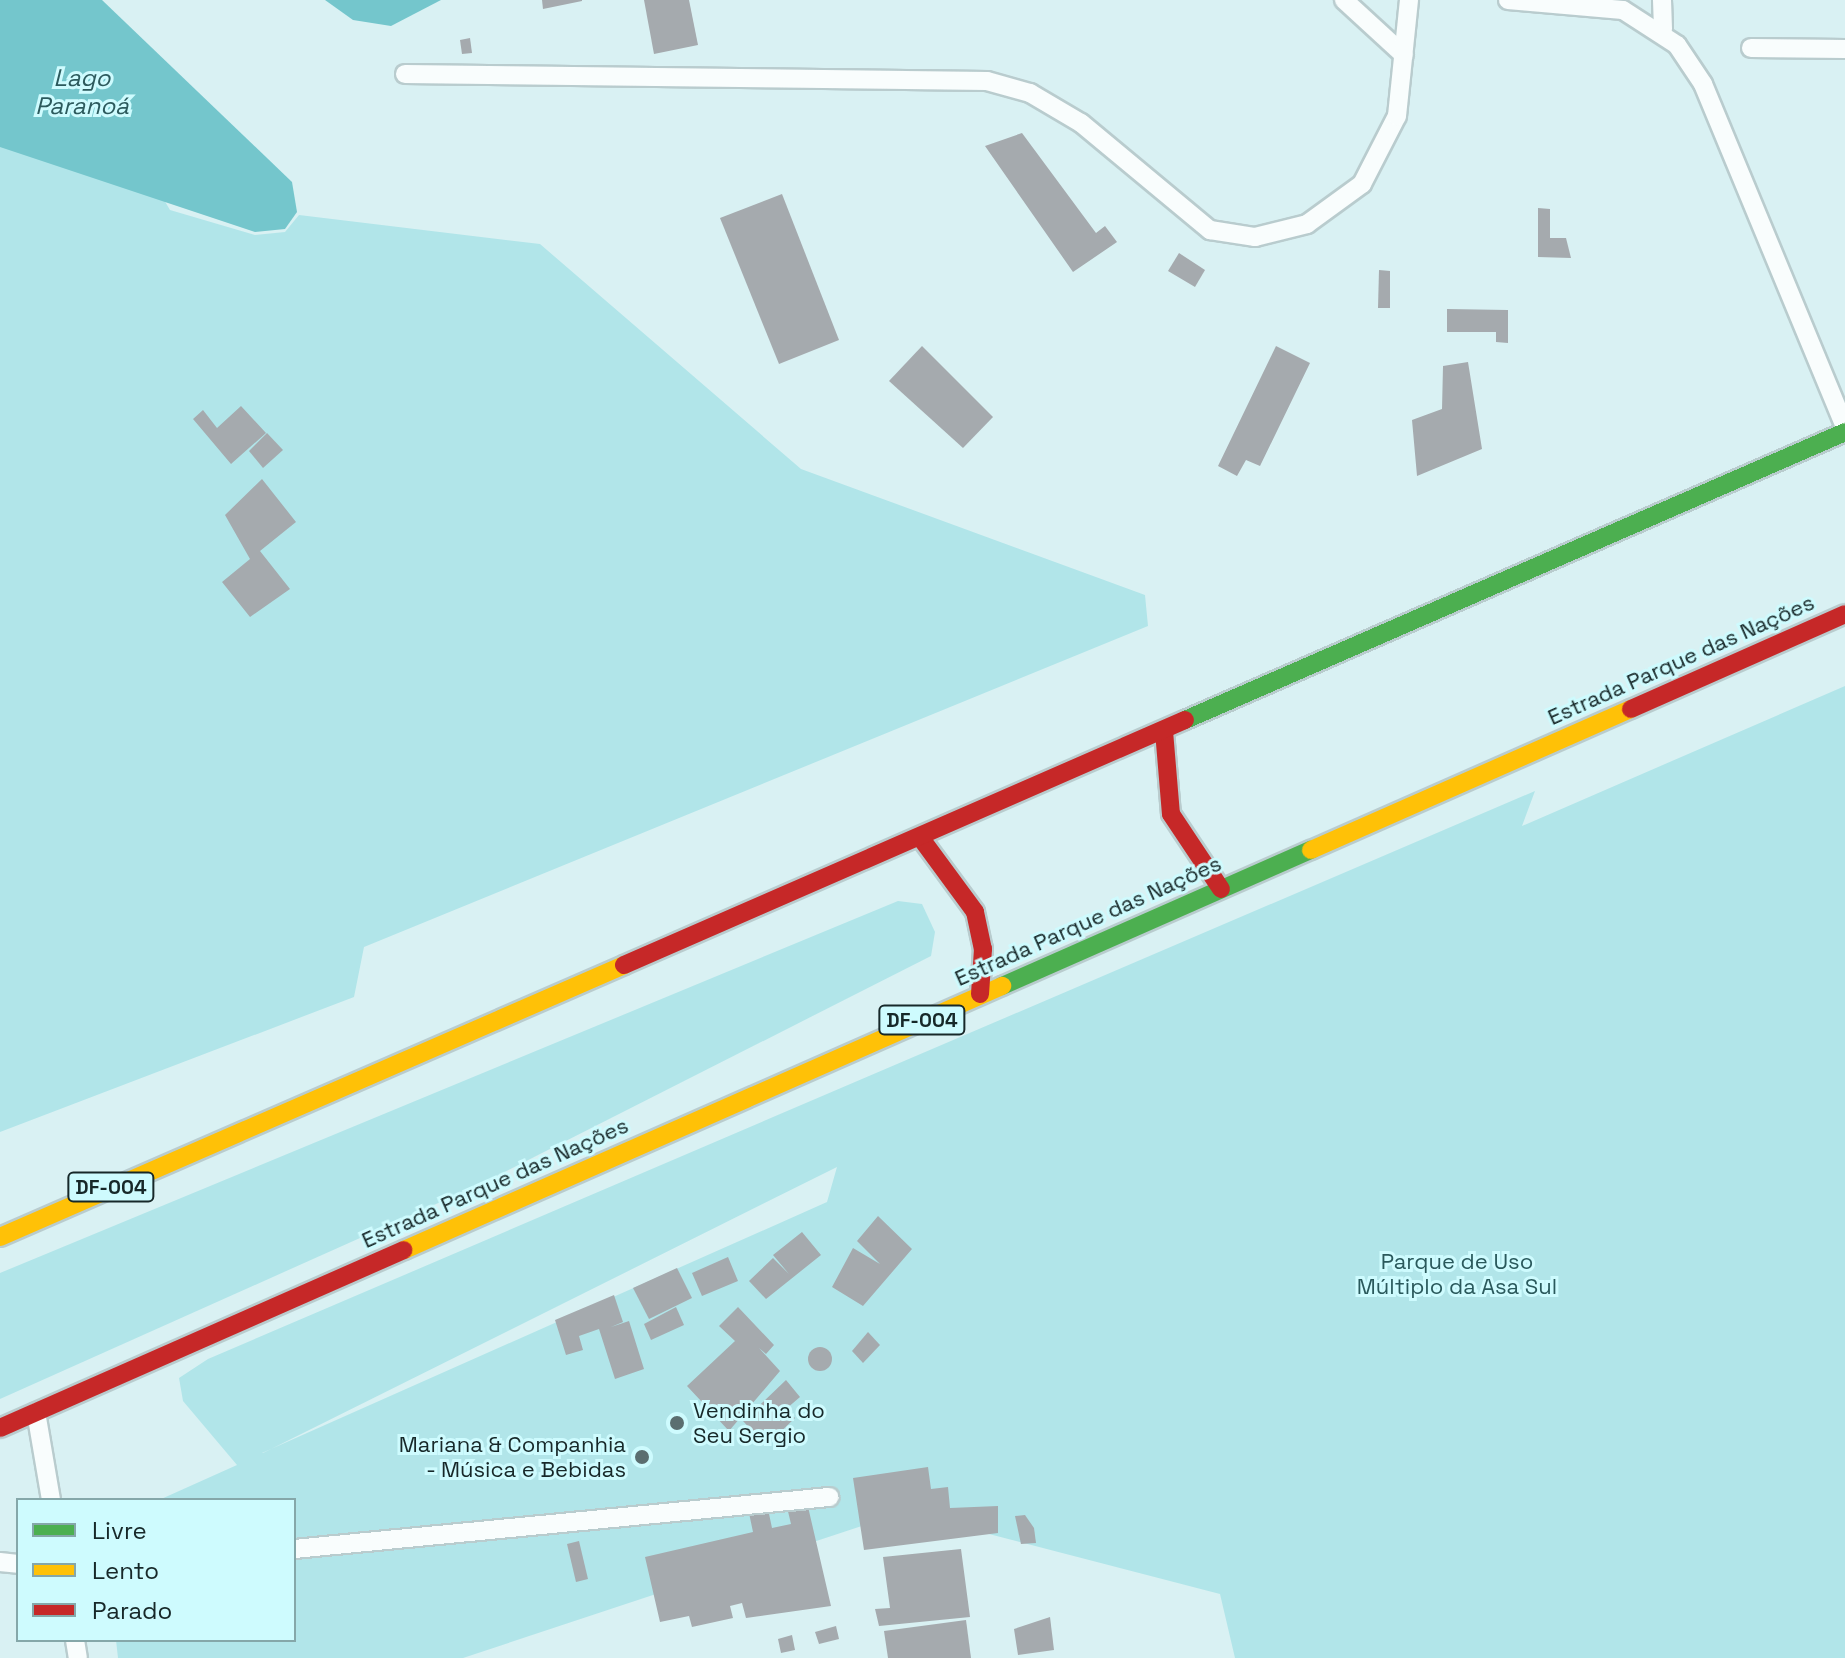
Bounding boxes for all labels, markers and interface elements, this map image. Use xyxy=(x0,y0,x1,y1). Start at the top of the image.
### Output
water label: Lago Paranoá xyxy=(35,64,129,120)
street label: Estrada Parque das Nações xyxy=(1544,589,1818,731)
street label: Estrada Parque das Nações xyxy=(951,850,1225,992)
road number: DF-004 xyxy=(878,1004,966,1036)
street label: Estrada Parque das Nações xyxy=(358,1112,632,1254)
road number: DF-004 xyxy=(67,1171,155,1203)
park label: Parque de Uso Múltiplo da Asa Sul xyxy=(1357,1248,1557,1300)
place label: Vendinha do Seu Sergio xyxy=(693,1397,825,1448)
marker: Vendinha do Seu Sergio xyxy=(668,1414,686,1432)
place label: Mariana & Companhia - Música e Bebidas xyxy=(399,1431,626,1482)
marker: Mariana & Companhia - Música e Bebidas xyxy=(633,1448,651,1466)
legend xyxy=(16,1498,296,1642)
text: Livre xyxy=(92,1515,147,1546)
text: Lento xyxy=(92,1555,159,1586)
text: Parado xyxy=(92,1595,172,1626)

